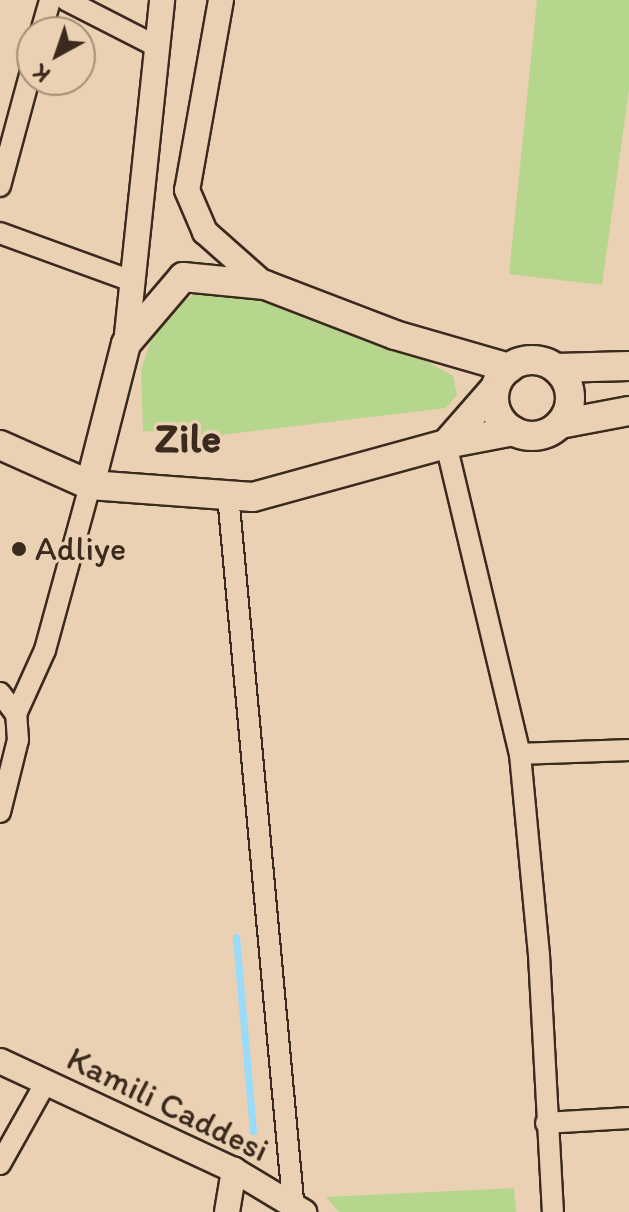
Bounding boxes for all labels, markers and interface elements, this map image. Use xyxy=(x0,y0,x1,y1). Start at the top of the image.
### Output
north arrow xyxy=(16,16,96,96)
text: K xyxy=(27,58,56,88)
district label: Zile xyxy=(155,413,221,463)
place label: Adliye xyxy=(35,529,126,569)
marker: Adliye xyxy=(10,540,28,558)
street label: Kamili Caddesi xyxy=(61,1038,275,1170)

